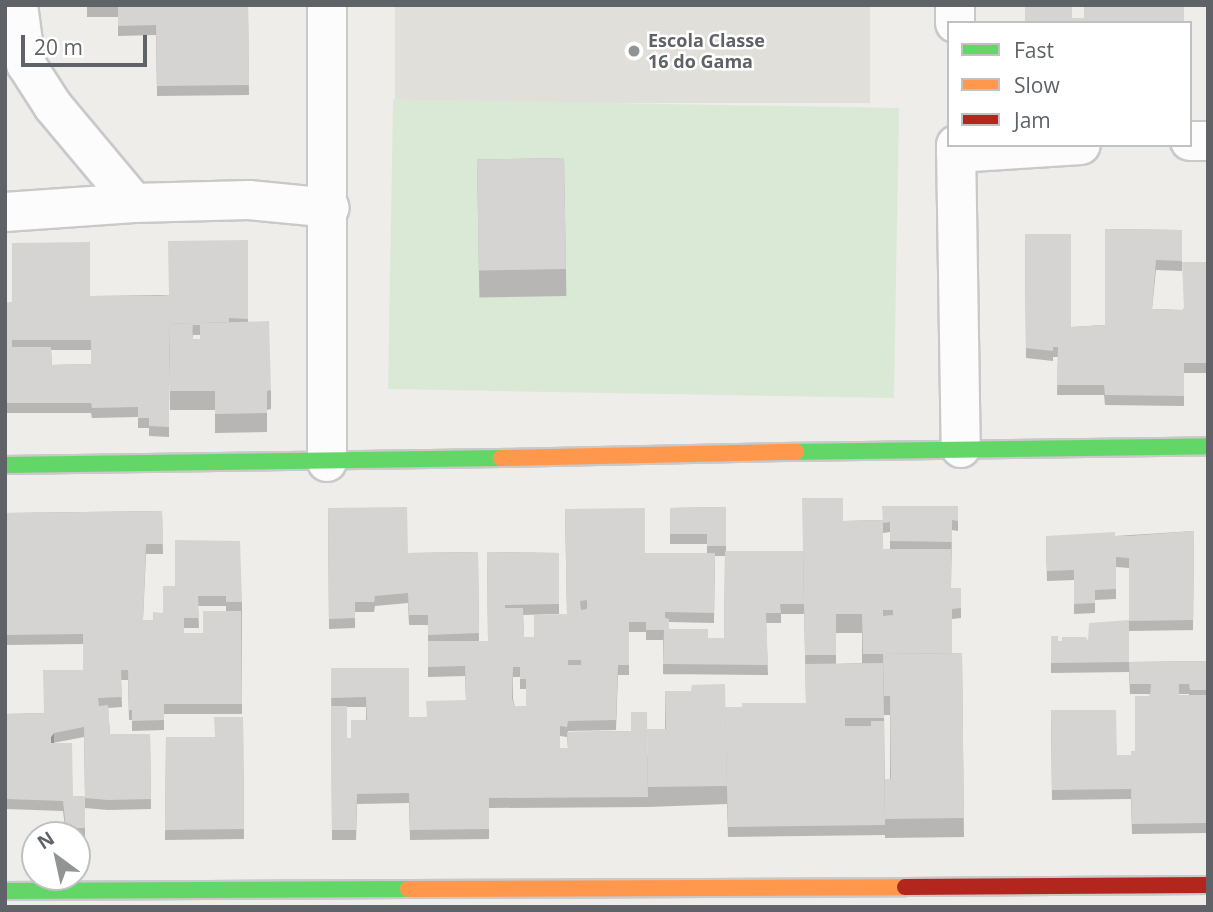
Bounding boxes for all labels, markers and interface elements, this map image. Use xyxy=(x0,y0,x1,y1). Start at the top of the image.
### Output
scale bar xyxy=(24,21,150,65)
legend xyxy=(947,21,1192,147)
place label: Escola Classe 16 do Gama xyxy=(648,30,765,72)
text: 20 m xyxy=(34,33,83,61)
text: Fast xyxy=(1014,36,1054,64)
marker: Escola Classe 16 do Gama xyxy=(626,43,642,59)
text: Slow xyxy=(1014,71,1060,99)
text: Jam xyxy=(1014,106,1051,134)
north arrow xyxy=(21,821,91,891)
text: N xyxy=(32,825,59,855)

